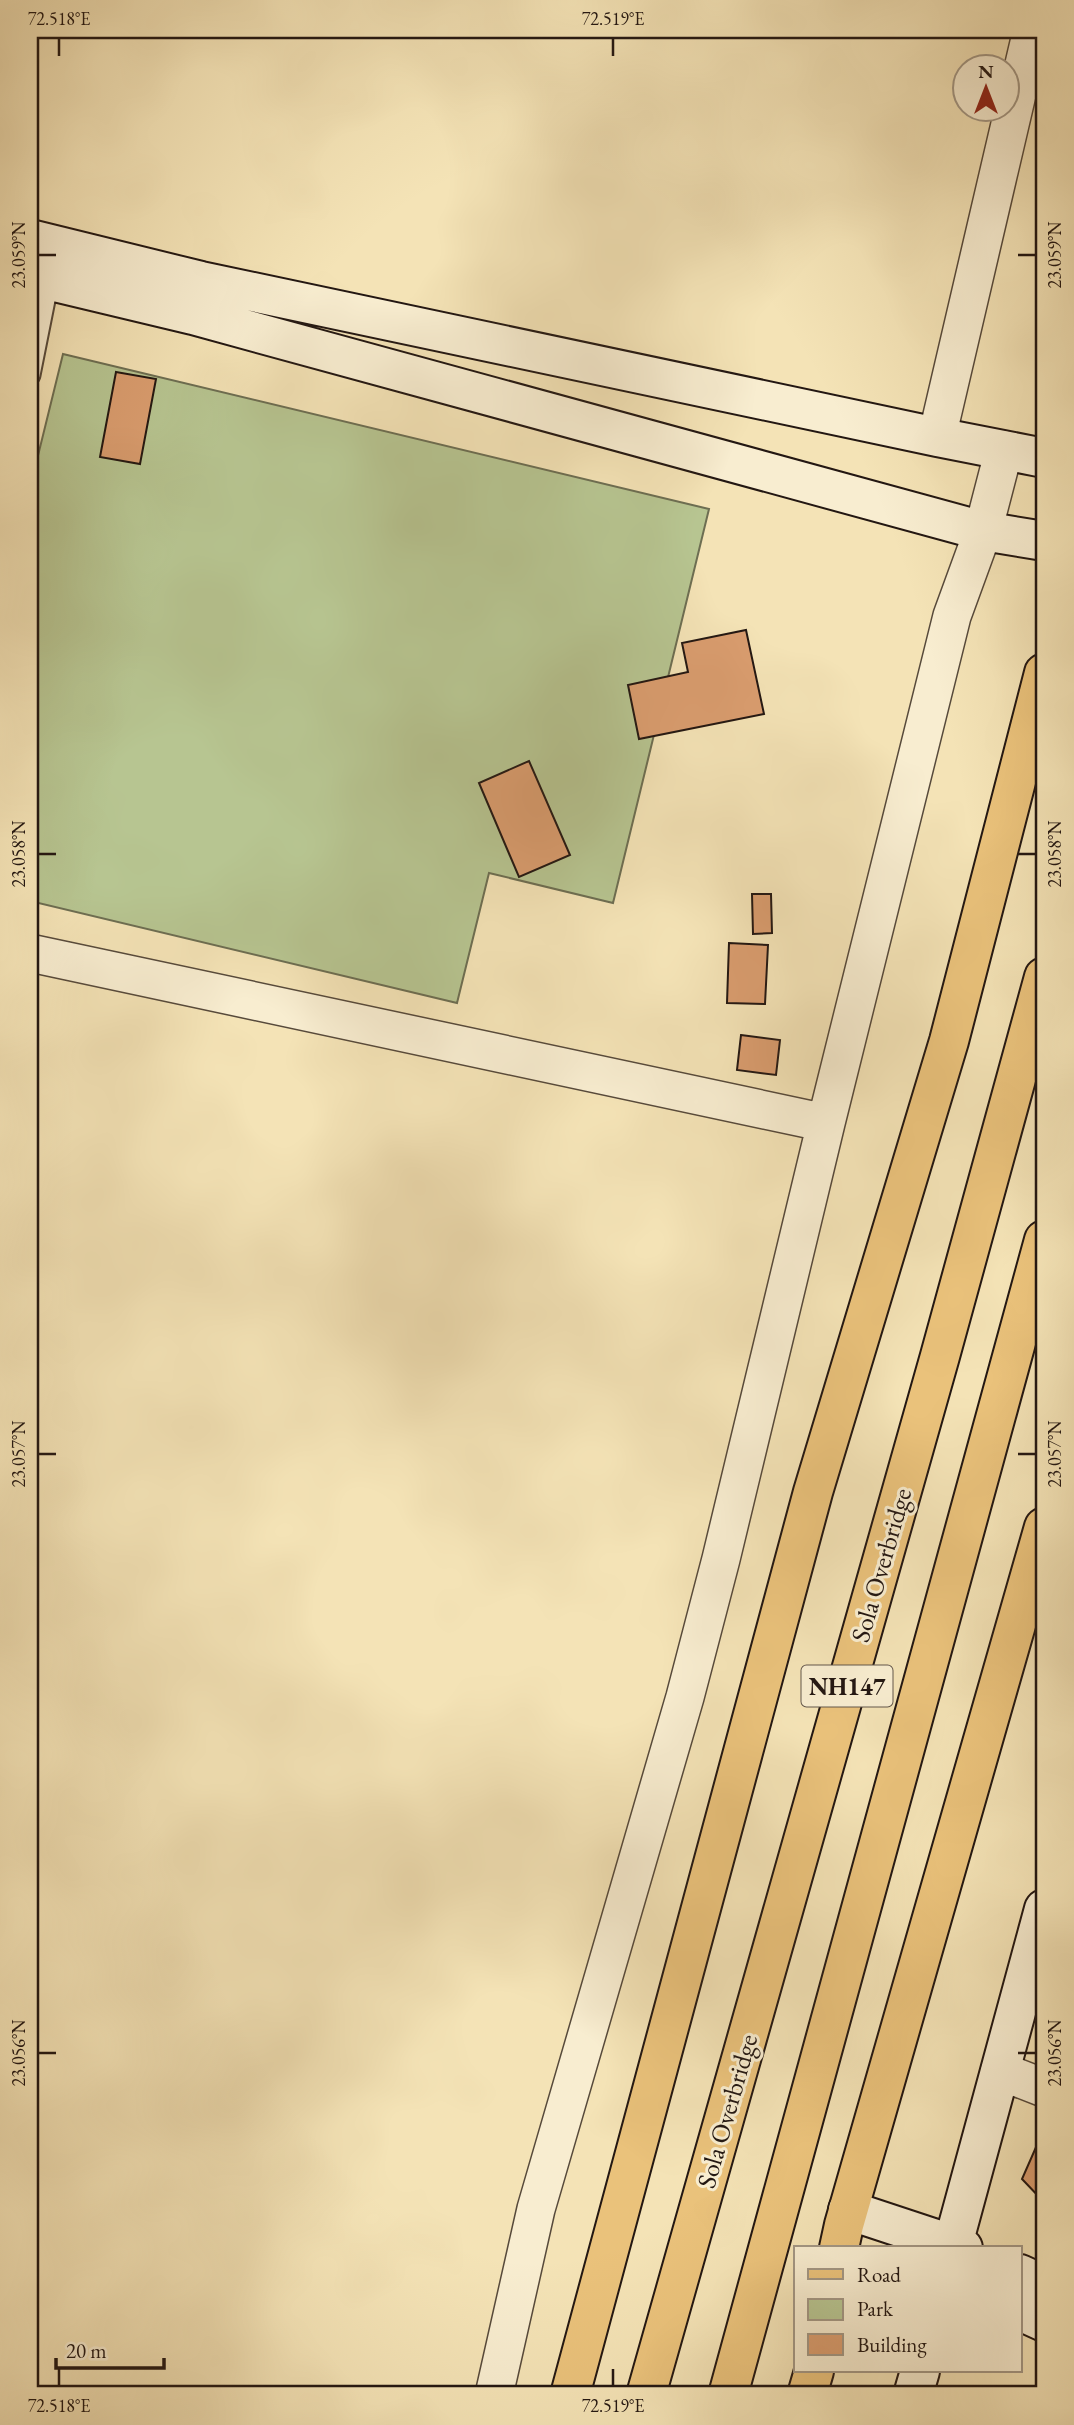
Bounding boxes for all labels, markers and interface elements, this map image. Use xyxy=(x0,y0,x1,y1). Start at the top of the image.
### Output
text: 72.518°E xyxy=(28,7,90,30)
text: 72.519°E xyxy=(582,7,644,30)
north arrow xyxy=(951,52,1021,122)
text: N xyxy=(978,59,994,84)
text: 23.059°N xyxy=(7,221,30,288)
text: 23.059°N xyxy=(1043,221,1066,288)
text: 23.058°N xyxy=(7,820,30,887)
text: 23.058°N xyxy=(1043,820,1066,887)
text: 23.057°N xyxy=(7,1420,30,1487)
text: 23.057°N xyxy=(1043,1420,1066,1487)
street label: Sola Overbridge xyxy=(843,1484,919,1646)
road number: NH147 xyxy=(802,1666,892,1706)
text: 23.056°N xyxy=(7,2019,30,2086)
text: 23.056°N xyxy=(1043,2019,1066,2086)
street label: Sola Overbridge xyxy=(689,2030,765,2192)
legend xyxy=(794,2246,1021,2372)
text: Road xyxy=(857,2261,901,2288)
text: Park xyxy=(857,2295,894,2322)
scale bar xyxy=(56,2327,164,2371)
text: Building xyxy=(857,2331,927,2358)
text: 20 m xyxy=(66,2337,107,2364)
text: 72.518°E xyxy=(28,2394,90,2417)
text: 72.519°E xyxy=(582,2394,644,2417)

